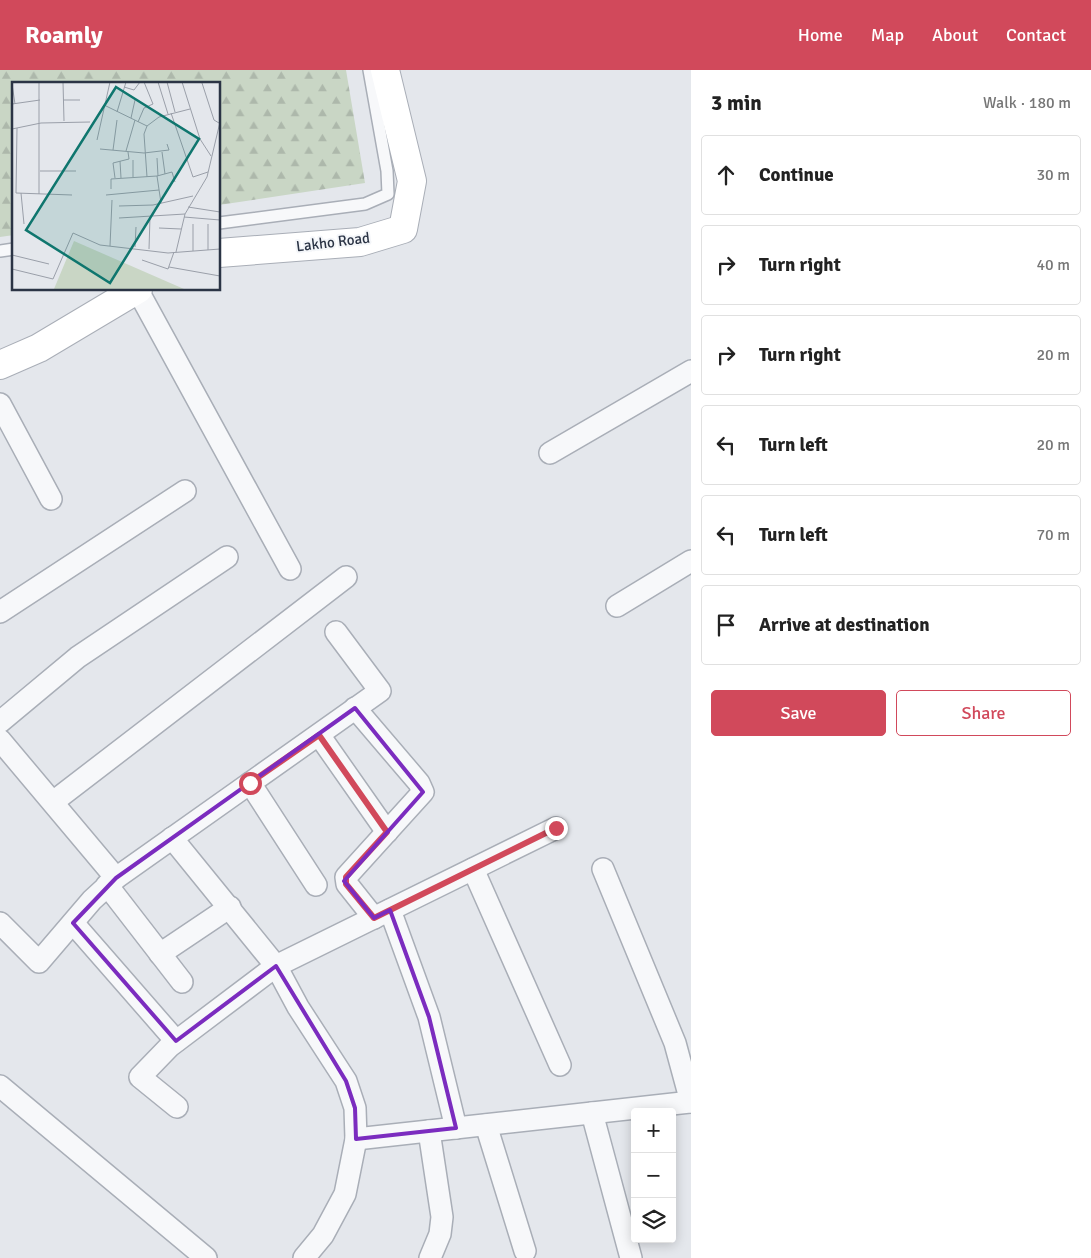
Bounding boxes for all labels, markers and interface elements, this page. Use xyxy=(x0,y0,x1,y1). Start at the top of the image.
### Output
text: Roamly xyxy=(25,20,103,50)
text: Home xyxy=(798,24,843,46)
text: Map xyxy=(871,24,904,46)
text: About xyxy=(932,24,978,46)
text: Contact xyxy=(1006,24,1066,46)
inset map xyxy=(12,82,220,290)
text: 3 min xyxy=(711,90,762,116)
text: Walk · 180 m xyxy=(983,93,1071,113)
icon: ahead xyxy=(712,161,740,189)
text: Continue xyxy=(759,163,834,187)
text: 30 m xyxy=(1036,165,1070,185)
street label: Lakho Road xyxy=(295,229,371,255)
icon: right xyxy=(712,251,740,279)
text: Turn right xyxy=(759,253,841,277)
text: 40 m xyxy=(1036,255,1070,275)
icon: right xyxy=(712,341,740,369)
text: Turn right xyxy=(759,343,841,367)
text: 20 m xyxy=(1036,345,1070,365)
icon: left xyxy=(712,431,740,459)
text: Turn left xyxy=(759,433,828,457)
text: 20 m xyxy=(1036,435,1070,455)
icon: left xyxy=(712,521,740,549)
text: Turn left xyxy=(759,523,828,547)
text: 70 m xyxy=(1036,525,1070,545)
icon: arrive xyxy=(712,611,740,639)
text: Arrive at destination xyxy=(759,613,930,637)
button: Save xyxy=(711,690,886,736)
button: Share xyxy=(896,690,1071,736)
route start xyxy=(239,772,262,795)
route end xyxy=(545,817,568,840)
map controls xyxy=(631,1108,676,1243)
button: + xyxy=(631,1108,676,1153)
button: − xyxy=(631,1153,676,1198)
button: layers xyxy=(631,1198,676,1243)

